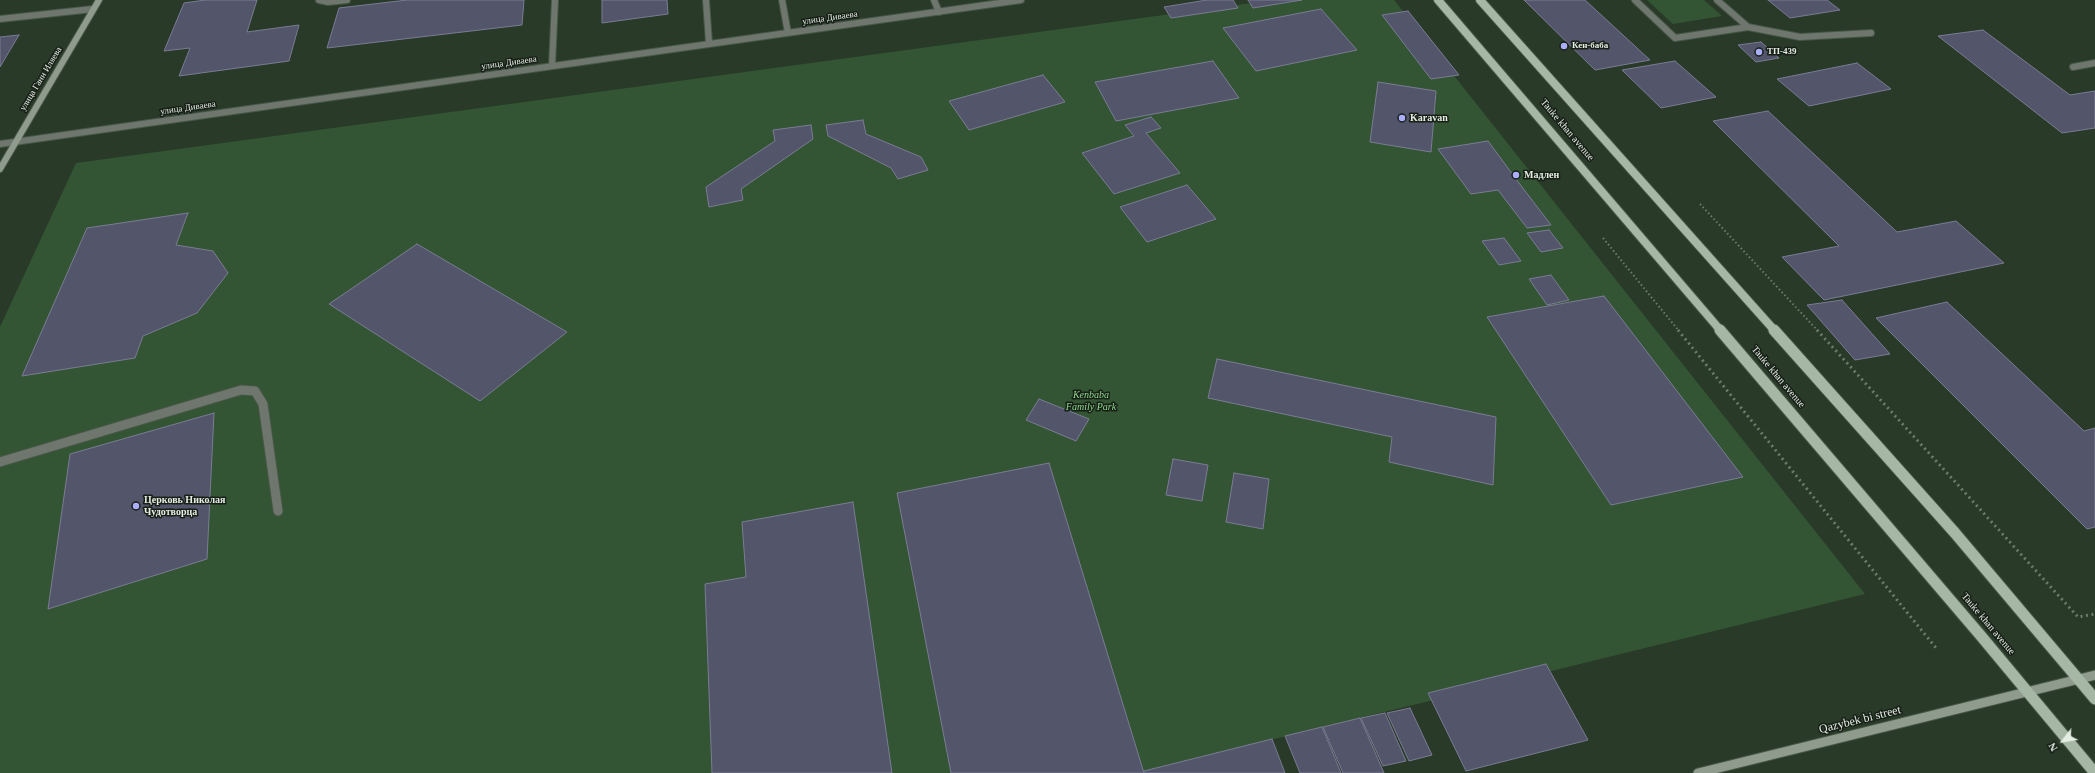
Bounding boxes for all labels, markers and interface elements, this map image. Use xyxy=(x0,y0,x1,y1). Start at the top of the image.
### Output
street label: улица Диваева xyxy=(802,9,858,27)
marker: Кен-баба xyxy=(1559,41,1569,51)
place label: Кен-баба xyxy=(1572,41,1608,51)
street label: улица Гани Иляева xyxy=(18,45,64,113)
marker: ТП-439 xyxy=(1754,47,1764,57)
place label: ТП-439 xyxy=(1767,47,1797,57)
street label: улица Диваева xyxy=(481,54,537,72)
street label: Tauke khan avenue xyxy=(1538,97,1596,163)
street label: улица Диваева xyxy=(160,99,216,117)
place label: Karavan xyxy=(1410,112,1448,124)
marker: Karavan xyxy=(1397,113,1407,123)
place label: Мадлен xyxy=(1524,169,1559,181)
marker: Мадлен xyxy=(1511,170,1521,180)
street label: Tauke khan avenue xyxy=(1749,344,1807,410)
park label: Kenbaba Family Park xyxy=(1066,389,1116,412)
place label: Церковь Николая Чудотворца xyxy=(144,494,225,518)
marker: Церковь Николая Чудотворца xyxy=(131,501,141,511)
street label: Tauke khan avenue xyxy=(1959,591,2017,657)
street label: Qazybek bi street xyxy=(1818,703,1902,737)
north arrow xyxy=(2043,721,2083,761)
text: N xyxy=(2046,741,2060,754)

